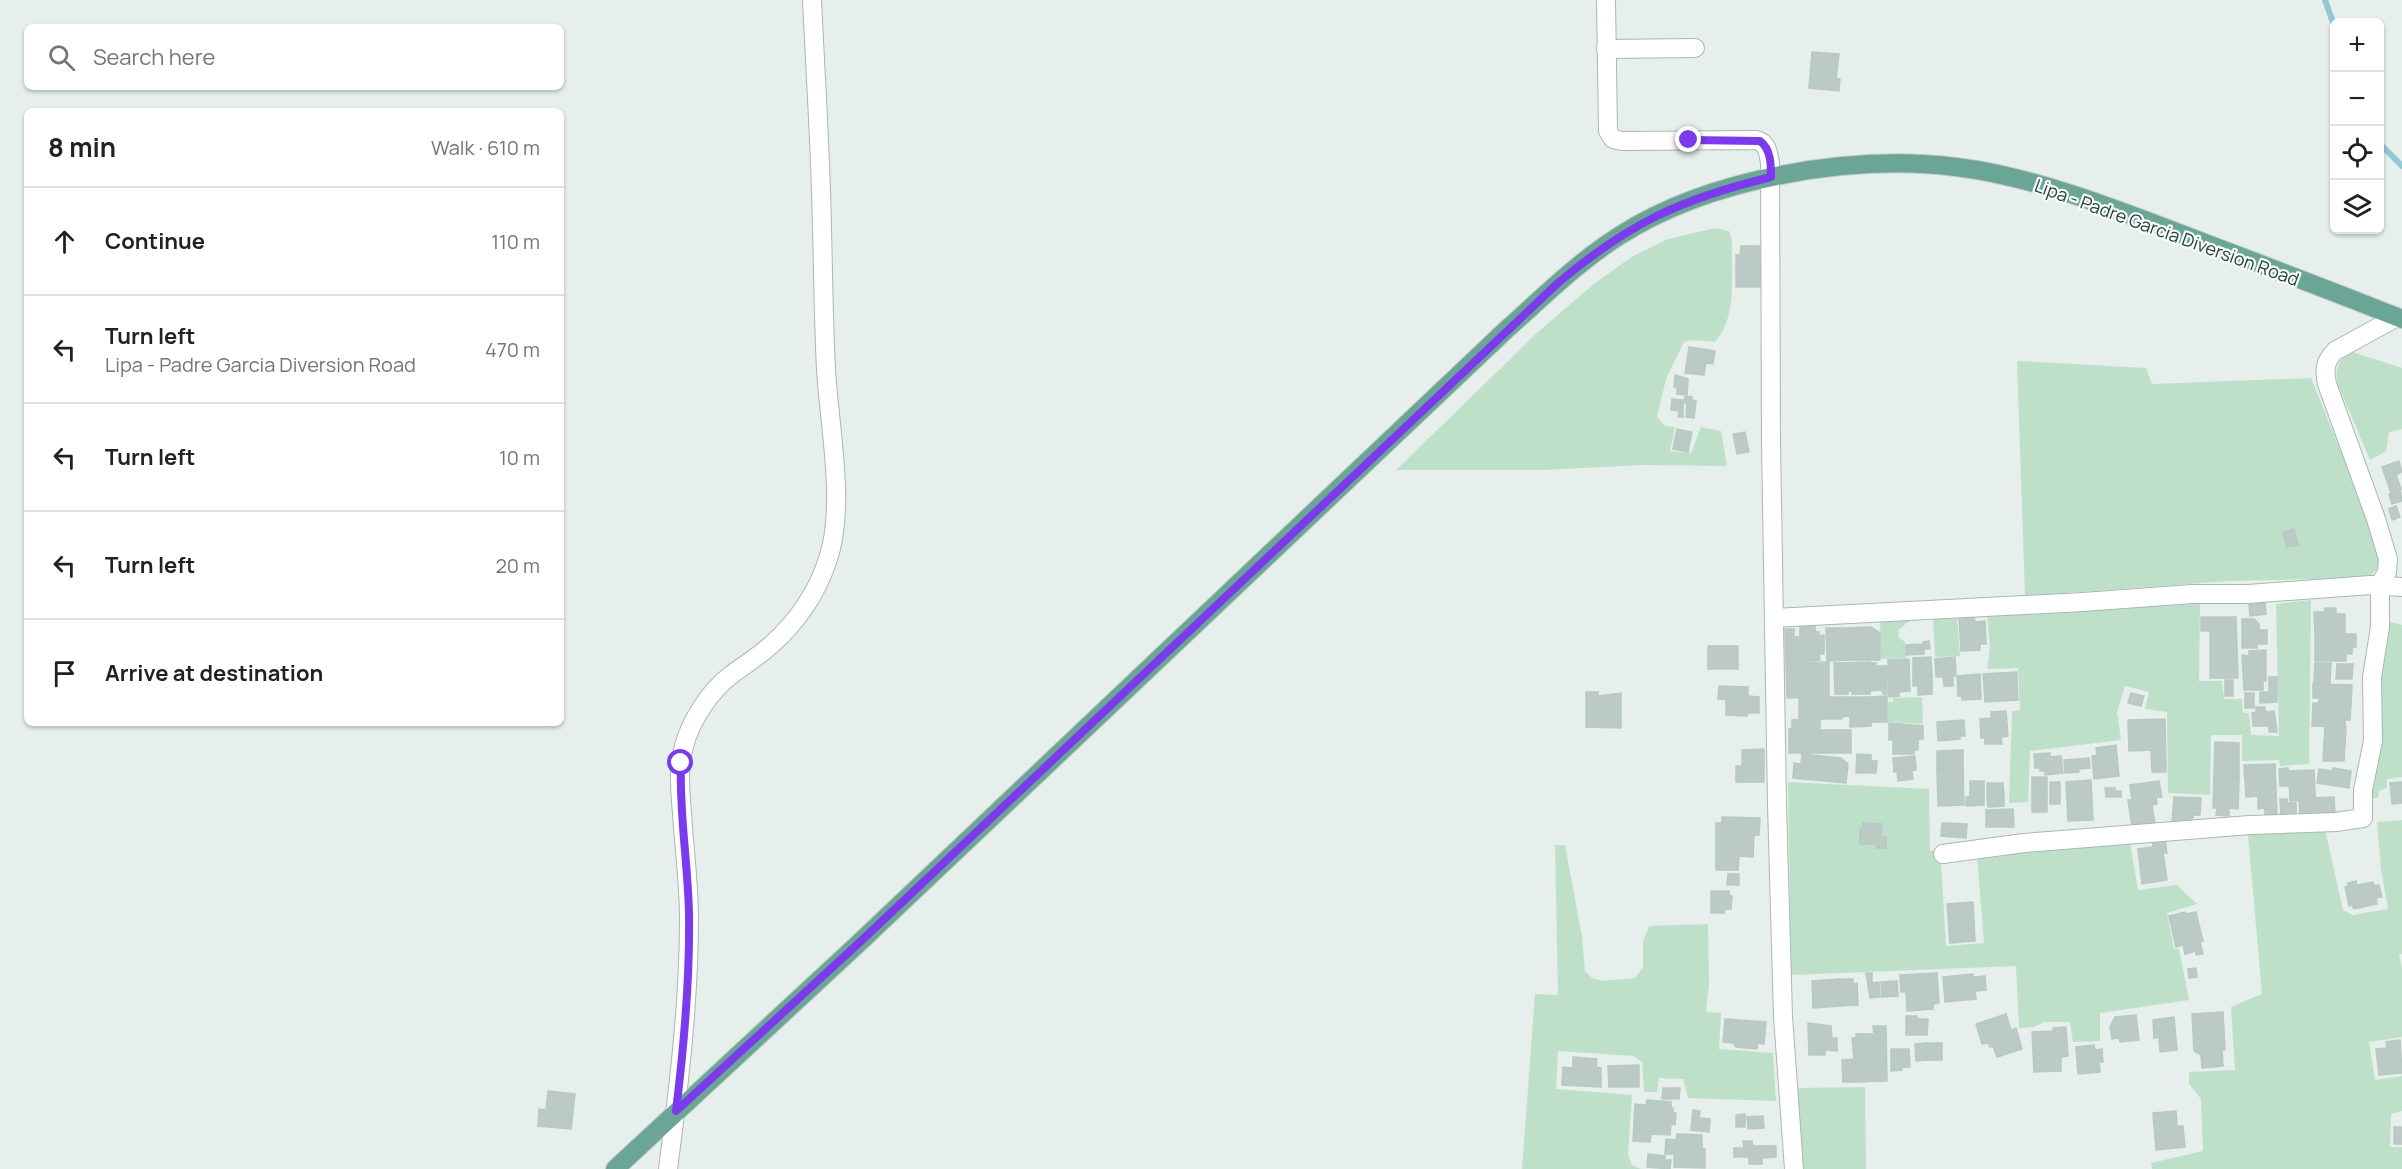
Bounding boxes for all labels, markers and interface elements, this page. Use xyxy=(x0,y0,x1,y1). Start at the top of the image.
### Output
map controls xyxy=(2330,18,2384,234)
button: + xyxy=(2330,18,2384,72)
search box xyxy=(24,24,564,90)
icon: search xyxy=(45,41,78,74)
text: Search here xyxy=(93,42,215,72)
button: − xyxy=(2330,72,2384,126)
route end xyxy=(1675,126,1701,152)
button: locate xyxy=(2330,126,2384,180)
text: 8 min xyxy=(48,129,116,165)
text: Walk · 610 m xyxy=(431,134,540,161)
street label: Lipa - Padre Garcia Diversion Road xyxy=(2031,173,2303,291)
button: layers xyxy=(2330,180,2384,234)
icon: ahead xyxy=(48,225,81,258)
text: Continue xyxy=(105,226,205,256)
text: 110 m xyxy=(491,228,540,255)
text: Turn left xyxy=(105,321,195,351)
icon: left xyxy=(48,333,81,366)
text: 470 m xyxy=(485,336,540,363)
text: Lipa - Padre Garcia Diversion Road xyxy=(105,351,416,378)
icon: left xyxy=(48,441,81,474)
text: Turn left xyxy=(105,442,195,472)
text: 10 m xyxy=(499,444,540,471)
icon: left xyxy=(48,549,81,582)
text: Turn left xyxy=(105,550,195,580)
text: 20 m xyxy=(495,552,540,579)
icon: arrive xyxy=(48,657,81,690)
text: Arrive at destination xyxy=(105,658,323,688)
route start xyxy=(667,749,693,775)

